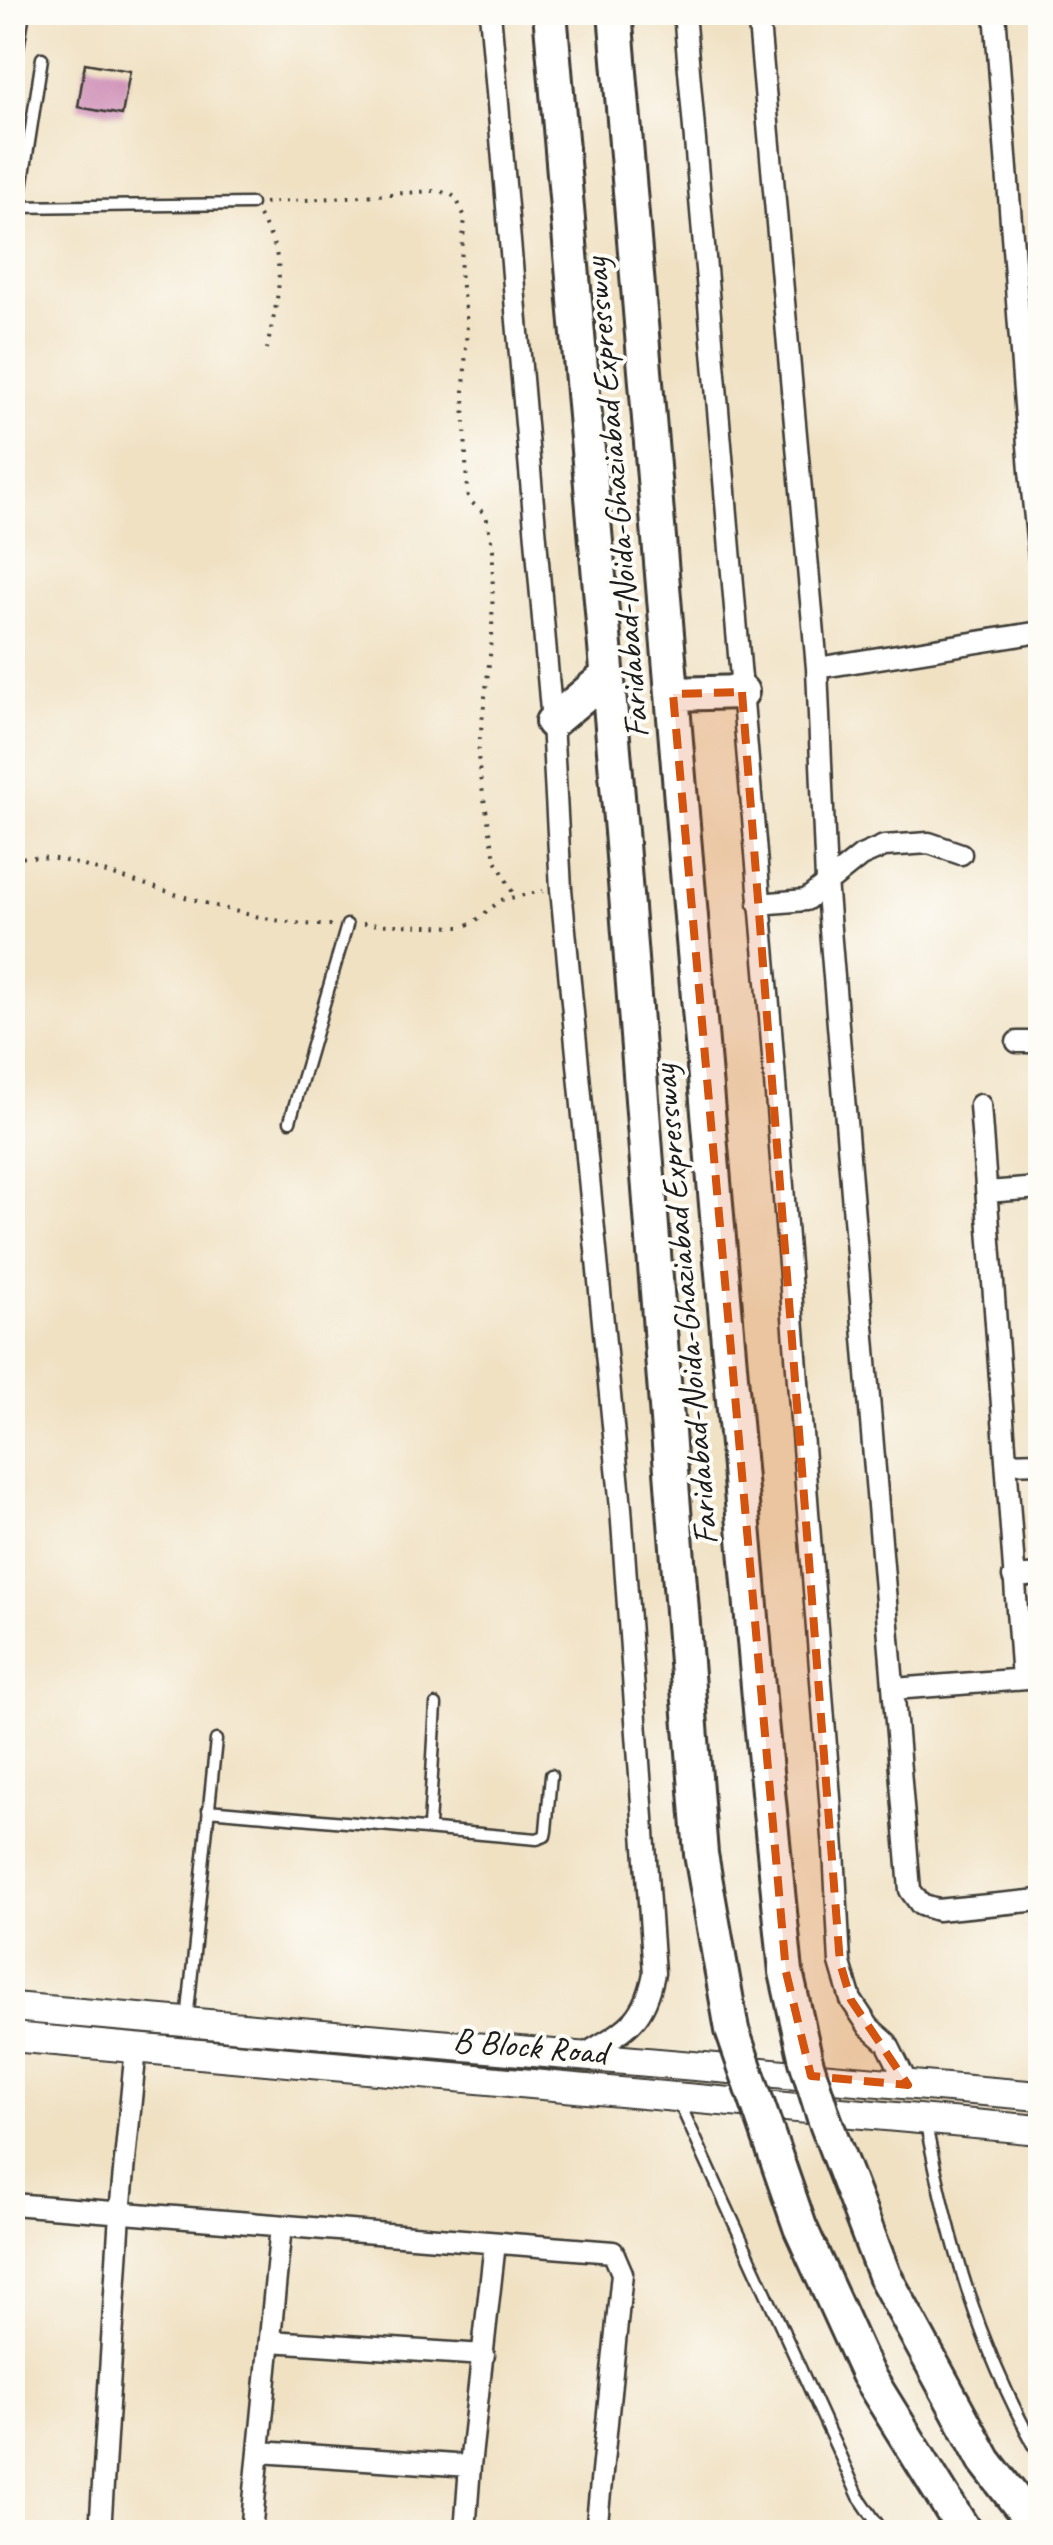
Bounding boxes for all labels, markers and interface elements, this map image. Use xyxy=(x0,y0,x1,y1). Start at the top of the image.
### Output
street label: Faridabad-Noida-Ghaziabad Expressway xyxy=(572,254,659,740)
street label: Faridabad-Noida-Ghaziabad Expressway xyxy=(641,1061,728,1547)
street label: B Block Road xyxy=(451,2017,614,2076)

